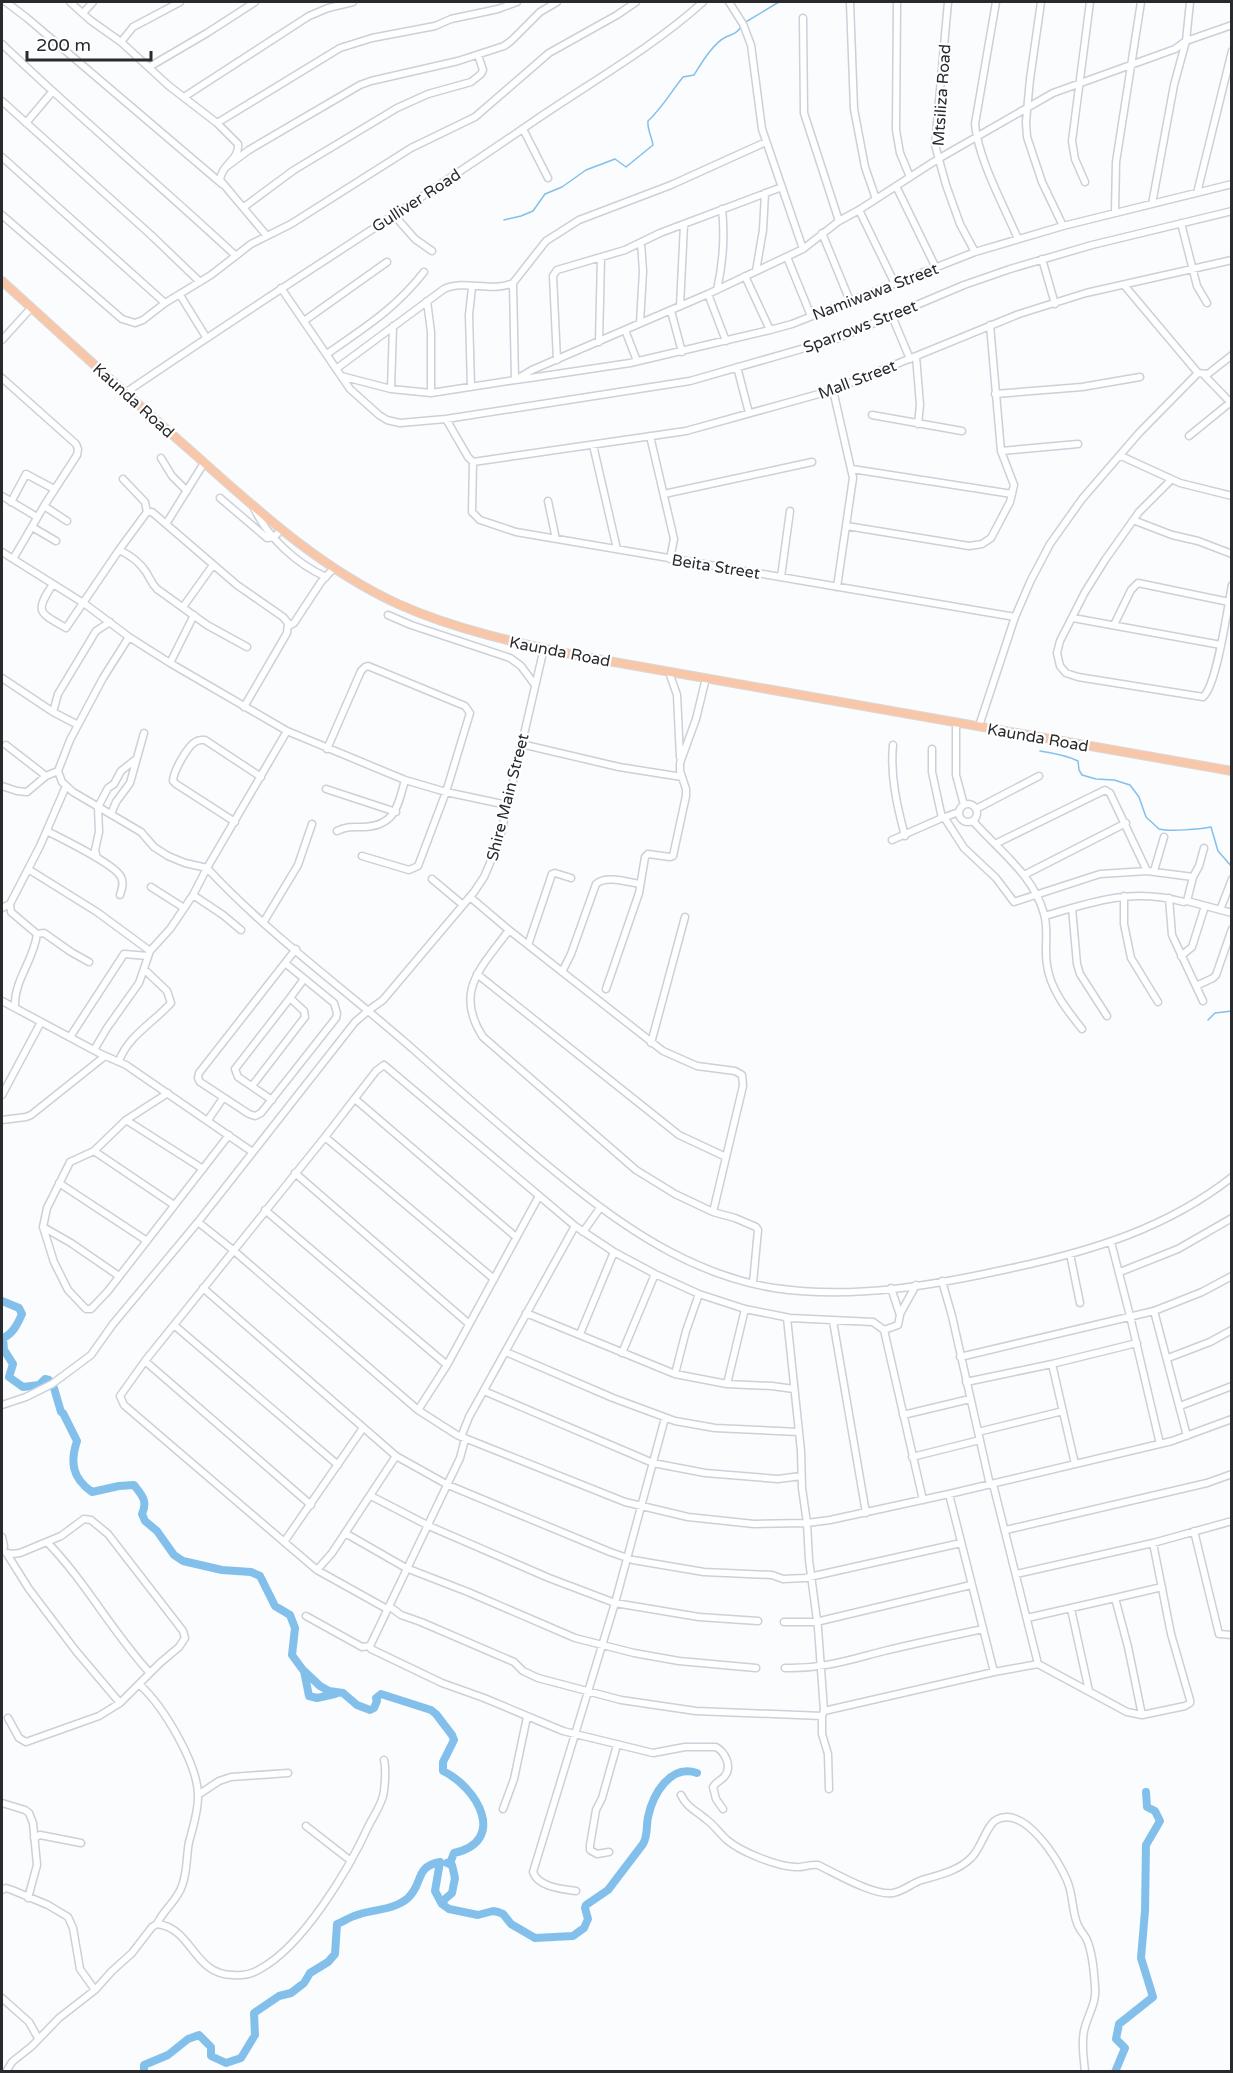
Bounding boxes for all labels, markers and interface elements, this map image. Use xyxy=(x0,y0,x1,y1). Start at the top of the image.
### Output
scale bar xyxy=(27,24,152,62)
text: 200 m xyxy=(36,34,91,56)
street label: Mtsiliza Road xyxy=(928,43,956,147)
street label: Gulliver Road xyxy=(368,165,465,237)
street label: Namiwawa Street xyxy=(810,259,941,325)
street label: Sparrows Street xyxy=(800,296,920,358)
street label: Mall Street xyxy=(815,356,899,404)
street label: Kaunda Road xyxy=(89,359,178,442)
street label: Beita Street xyxy=(670,550,761,584)
street label: Kaunda Road xyxy=(508,632,612,672)
street label: Kaunda Road xyxy=(986,719,1090,757)
street label: Shire Main Street xyxy=(482,731,533,863)

